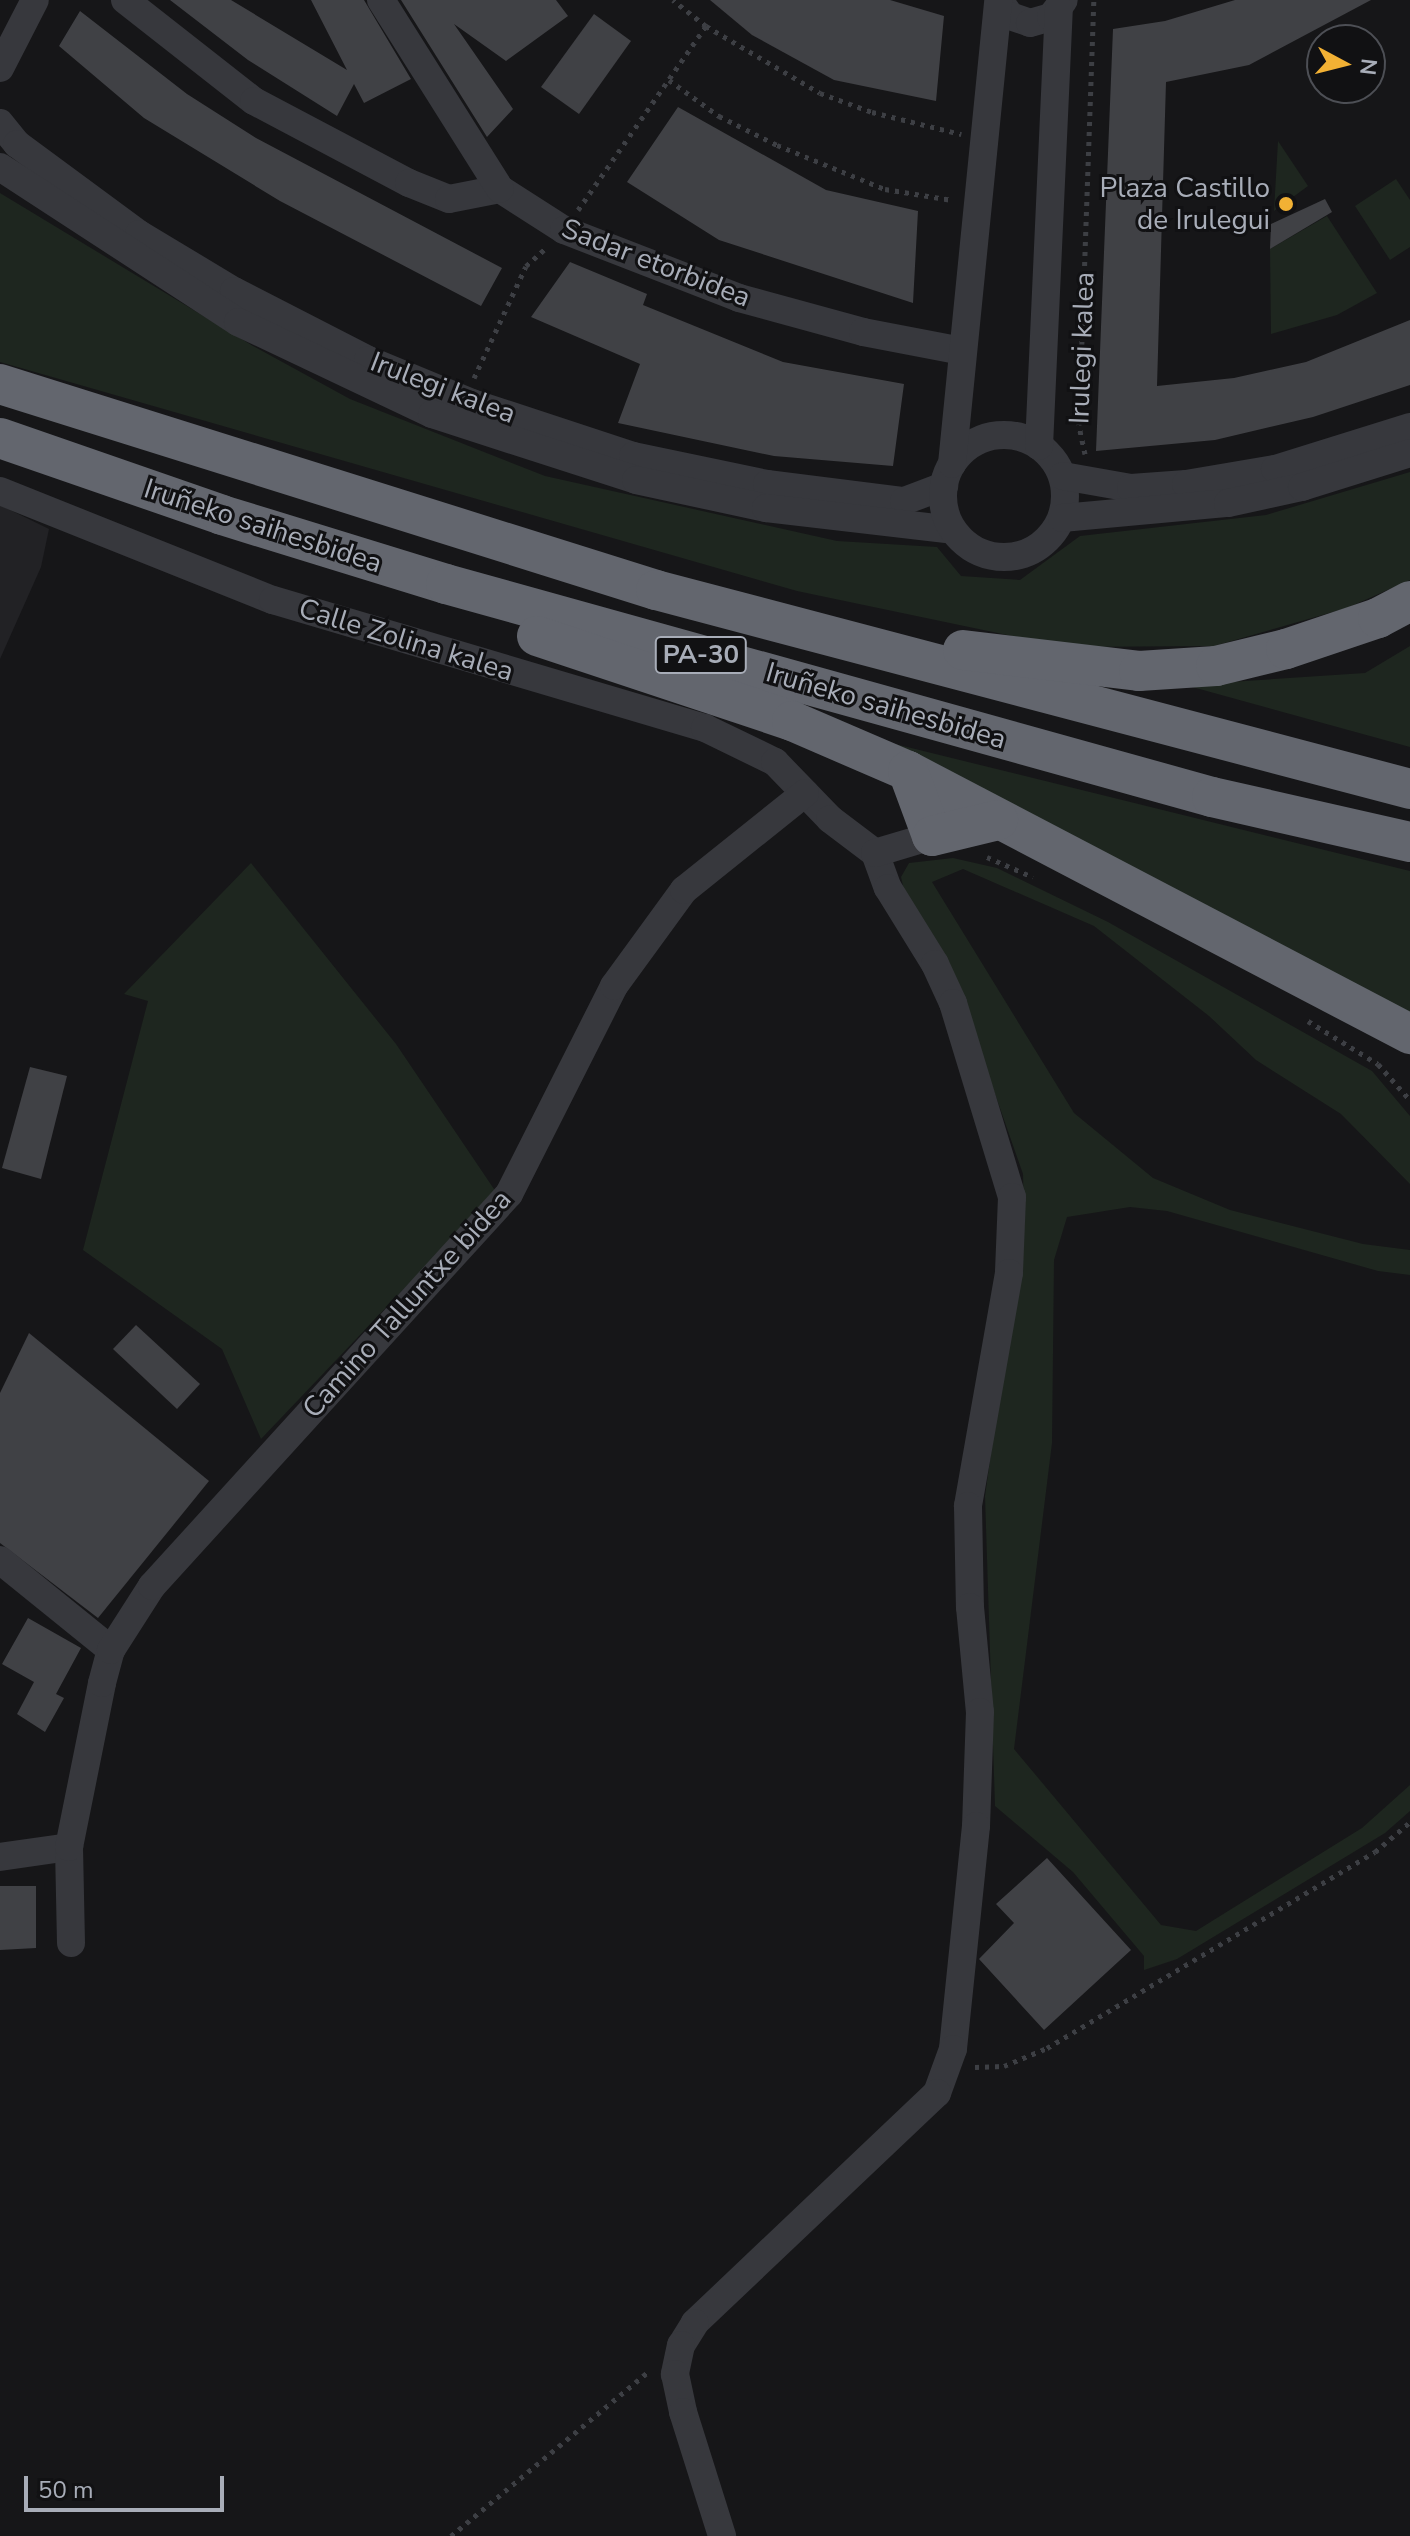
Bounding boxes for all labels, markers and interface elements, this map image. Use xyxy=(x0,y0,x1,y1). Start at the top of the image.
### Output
north arrow xyxy=(1306,24,1386,104)
text: N xyxy=(1352,57,1384,77)
place label: Plaza Castillo de Irulegui xyxy=(1099,171,1270,237)
marker: Plaza Castillo de Irulegui xyxy=(1277,195,1295,213)
street label: Sadar etorbidea xyxy=(557,212,755,314)
street label: Irulegi kalea xyxy=(1063,271,1101,425)
street label: Irulegi kalea xyxy=(366,345,520,431)
street label: Iruñeko saihesbidea xyxy=(140,472,386,580)
street label: Calle Zolina kalea xyxy=(295,591,517,689)
road number: PA-30 xyxy=(653,633,749,677)
street label: Iruñeko saihesbidea xyxy=(762,656,1010,756)
street label: Camino Talluntxe bidea xyxy=(296,1183,518,1425)
scale bar xyxy=(28,2460,228,2510)
text: 50 m xyxy=(38,2474,94,2506)

